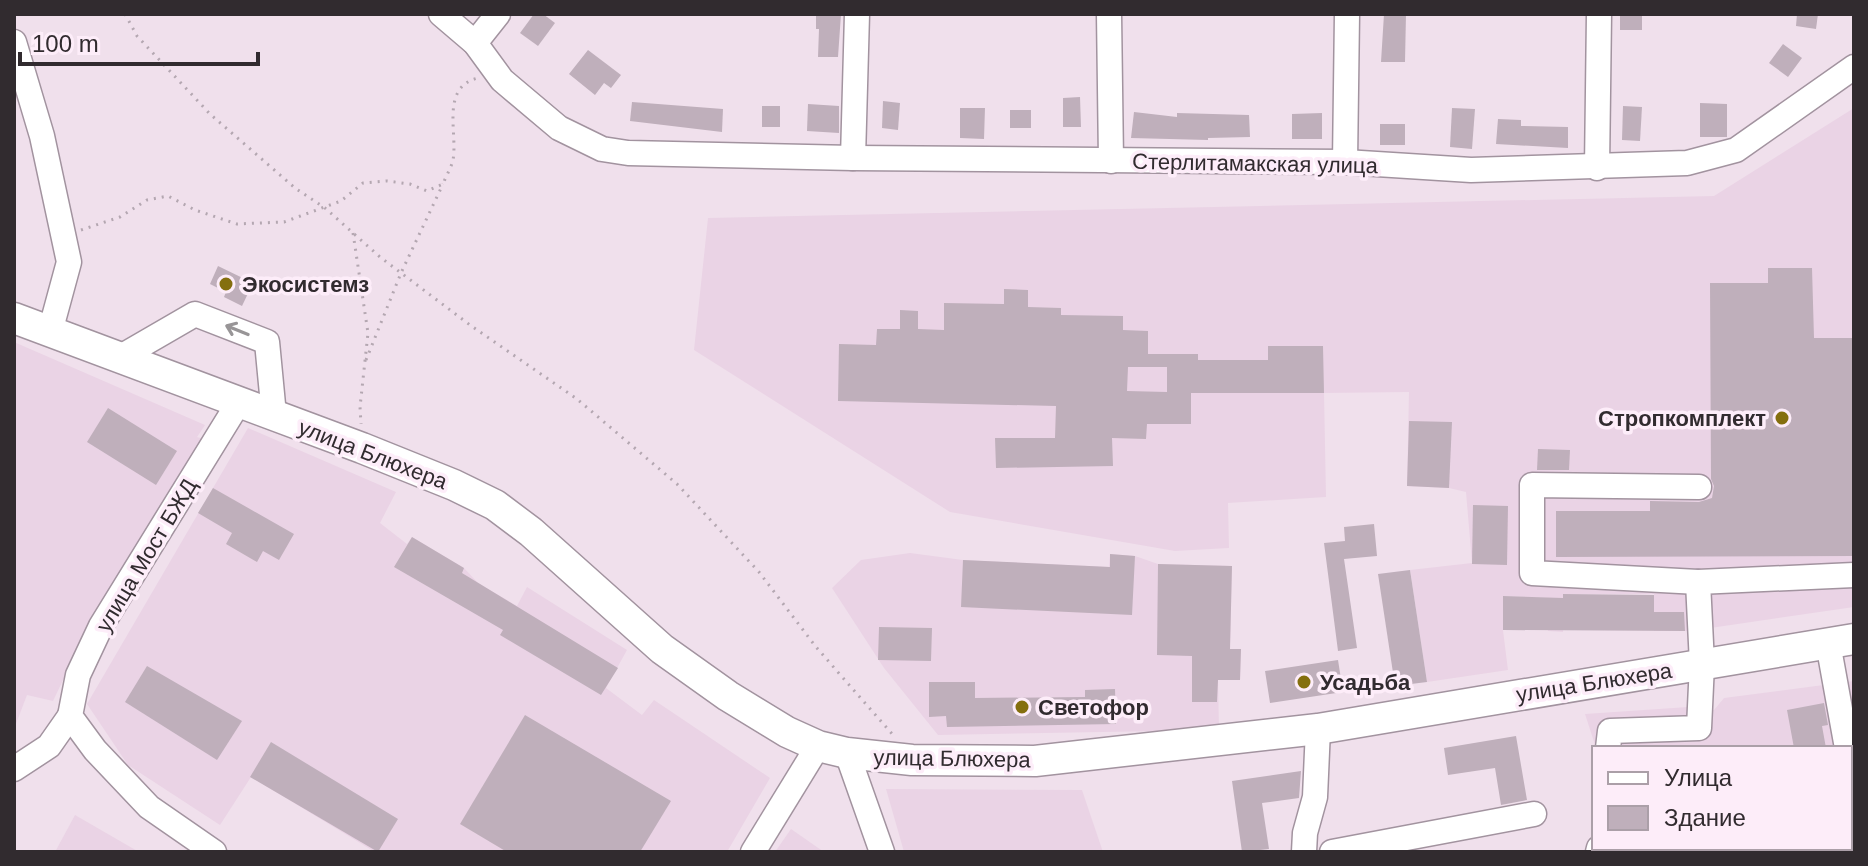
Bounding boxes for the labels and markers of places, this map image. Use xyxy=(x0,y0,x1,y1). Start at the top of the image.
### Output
place label: Экосистемз xyxy=(242,272,369,297)
marker: Экосистемз xyxy=(217,275,235,293)
place label: Стропкомплект xyxy=(1598,406,1766,431)
marker: Стропкомплект xyxy=(1773,409,1791,427)
place label: Усадьба xyxy=(1320,670,1411,695)
marker: Усадьба xyxy=(1295,673,1313,691)
place label: Светофор xyxy=(1038,695,1149,720)
marker: Светофор xyxy=(1013,698,1031,716)

